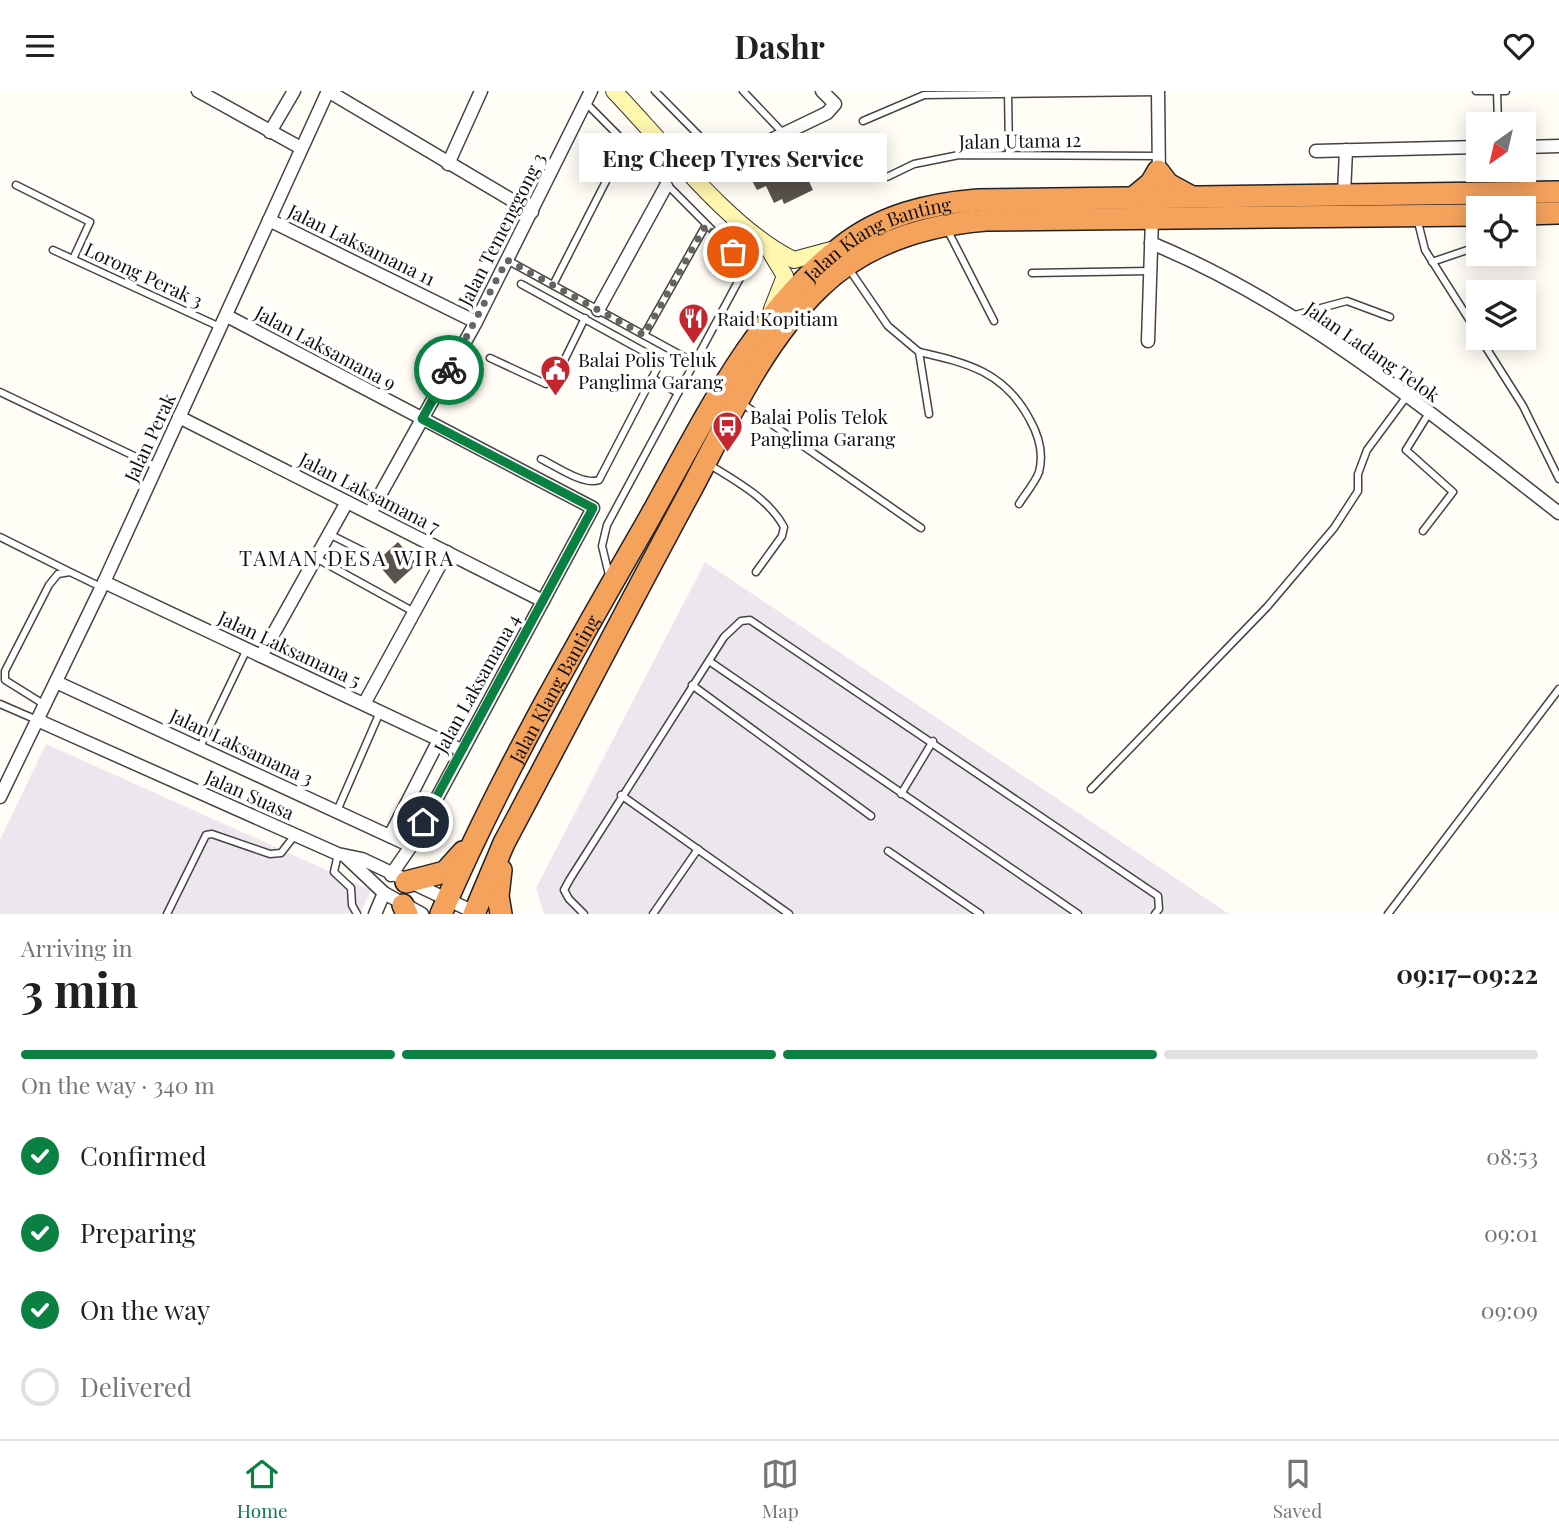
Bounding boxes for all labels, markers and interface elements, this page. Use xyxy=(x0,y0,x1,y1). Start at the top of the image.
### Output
text: Dashr xyxy=(734,24,825,67)
icon: menu xyxy=(21,27,59,65)
icon: heart xyxy=(1500,27,1538,65)
north arrow xyxy=(1466,112,1536,182)
map controls xyxy=(1466,112,1536,350)
street label: Jalan Utama 12 xyxy=(958,126,1081,154)
callout: Eng Cheep Tyres Service xyxy=(579,133,887,182)
text: Eng Cheep Tyres Service xyxy=(602,142,864,173)
street label: Jalan Temenggong 3 xyxy=(451,148,551,311)
street label: Jalan Klang Banting xyxy=(797,190,953,287)
button: locate xyxy=(1466,196,1536,266)
street label: Jalan Laksamana 11 xyxy=(283,197,440,291)
pin xyxy=(703,222,763,282)
icon: bag xyxy=(714,233,752,271)
street label: Lorong Perak 3 xyxy=(81,235,207,313)
button: layers xyxy=(1466,280,1536,350)
street label: Jalan Ladang Telok xyxy=(1299,294,1446,408)
street label: Jalan Laksamana 9 xyxy=(250,298,401,395)
restaurant icon: Raid Kopitiam xyxy=(677,301,711,345)
place label: Raid Kopitiam xyxy=(717,305,838,331)
courier xyxy=(414,335,484,405)
place label: Balai Polis Teluk Panglima Garang xyxy=(578,346,723,394)
icon: bike xyxy=(430,351,468,389)
public building icon: Balai Polis Teluk Panglima Garang xyxy=(538,353,572,397)
street label: Jalan Perak xyxy=(117,388,181,486)
place label: Balai Polis Telok Panglima Garang xyxy=(750,403,895,451)
bus stop icon: Balai Polis Telok Panglima Garang xyxy=(710,410,744,454)
street label: Jalan Laksamana 7 xyxy=(294,445,445,539)
district label: TAMAN DESA WIRA xyxy=(239,543,455,571)
street label: Jalan Laksamana 5 xyxy=(213,603,366,693)
street label: Jalan Laksamana 4 xyxy=(426,609,525,758)
street label: Jalan Klang Banting xyxy=(502,610,605,768)
street label: Jalan Laksamana 3 xyxy=(165,701,318,791)
street label: Jalan Suasa xyxy=(200,762,299,825)
pin xyxy=(393,792,453,852)
icon: home xyxy=(404,803,442,841)
text: Arriving in xyxy=(21,932,133,963)
text: 09:17–09:22 xyxy=(1396,956,1538,991)
text: 3 min xyxy=(21,958,138,1020)
text: On the way · 340 m xyxy=(21,1069,215,1100)
icon: check xyxy=(21,1137,59,1175)
text: Confirmed xyxy=(80,1138,207,1173)
text: 08:53 xyxy=(1486,1140,1538,1171)
icon: check xyxy=(21,1214,59,1252)
text: Preparing xyxy=(80,1215,196,1250)
text: 09:01 xyxy=(1484,1217,1538,1248)
icon: check xyxy=(21,1291,59,1329)
text: On the way xyxy=(80,1292,210,1327)
text: 09:09 xyxy=(1481,1294,1538,1325)
text: Delivered xyxy=(80,1369,192,1404)
tab: Home xyxy=(237,1455,288,1523)
tab: Map xyxy=(761,1455,799,1523)
tab: Saved xyxy=(1273,1455,1322,1523)

